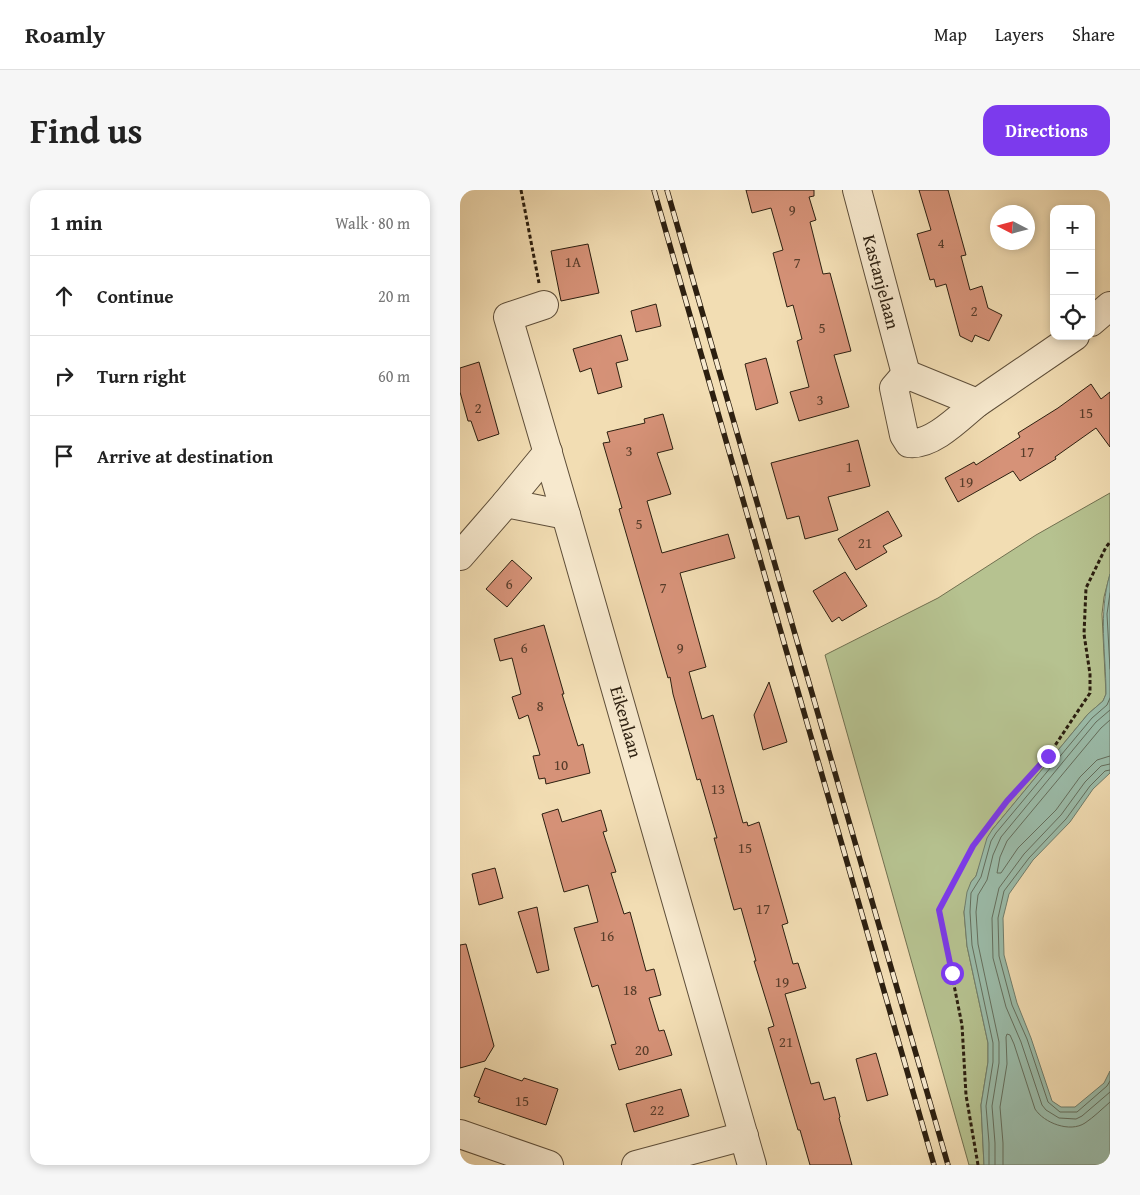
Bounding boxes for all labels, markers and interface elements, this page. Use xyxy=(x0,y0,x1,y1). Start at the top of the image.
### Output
text: Roamly xyxy=(25,17,105,52)
text: Map xyxy=(934,21,967,48)
text: Layers xyxy=(995,21,1044,48)
text: Share xyxy=(1072,21,1115,48)
text: Find us xyxy=(30,105,143,156)
button: Directions xyxy=(983,105,1110,156)
house number: 9 xyxy=(788,199,796,220)
north arrow xyxy=(990,205,1035,250)
map controls xyxy=(1050,205,1095,340)
button: + xyxy=(1050,205,1095,250)
text: 1 min xyxy=(50,207,102,238)
text: Walk · 80 m xyxy=(335,211,410,235)
street label: Kastanjelaan xyxy=(856,232,907,332)
house number: 4 xyxy=(937,232,945,253)
button: − xyxy=(1050,250,1095,295)
house number: 1A xyxy=(565,251,581,272)
house number: 7 xyxy=(793,252,801,273)
icon: ahead xyxy=(50,282,78,310)
text: Continue xyxy=(97,282,174,310)
text: 20 m xyxy=(378,284,410,308)
button: locate xyxy=(1050,295,1095,340)
house number: 2 xyxy=(970,300,978,321)
house number: 5 xyxy=(818,317,826,338)
icon: right xyxy=(50,362,78,390)
text: Turn right xyxy=(97,362,186,390)
text: 60 m xyxy=(378,364,410,388)
house number: 3 xyxy=(816,389,824,410)
house number: 2 xyxy=(474,397,482,418)
house number: 15 xyxy=(1079,402,1093,423)
house number: 3 xyxy=(625,440,633,461)
house number: 17 xyxy=(1020,441,1034,462)
icon: arrive xyxy=(50,442,78,470)
text: Arrive at destination xyxy=(97,442,273,470)
house number: 1 xyxy=(845,456,853,477)
house number: 19 xyxy=(959,471,973,492)
house number: 5 xyxy=(635,513,643,534)
house number: 21 xyxy=(858,532,872,553)
house number: 6 xyxy=(505,573,513,594)
house number: 7 xyxy=(659,577,667,598)
house number: 6 xyxy=(520,637,528,658)
house number: 9 xyxy=(676,637,684,658)
street label: Eikenlaan xyxy=(603,683,650,761)
house number: 8 xyxy=(536,695,544,716)
route end xyxy=(1037,745,1060,768)
house number: 10 xyxy=(554,754,568,775)
house number: 13 xyxy=(711,778,725,799)
house number: 15 xyxy=(738,837,752,858)
house number: 17 xyxy=(756,898,770,919)
house number: 16 xyxy=(600,925,614,946)
route start xyxy=(941,962,964,985)
house number: 19 xyxy=(775,971,789,992)
house number: 18 xyxy=(623,979,637,1000)
house number: 21 xyxy=(779,1031,793,1052)
house number: 20 xyxy=(635,1039,649,1060)
house number: 15 xyxy=(515,1090,529,1111)
house number: 22 xyxy=(650,1099,664,1120)

